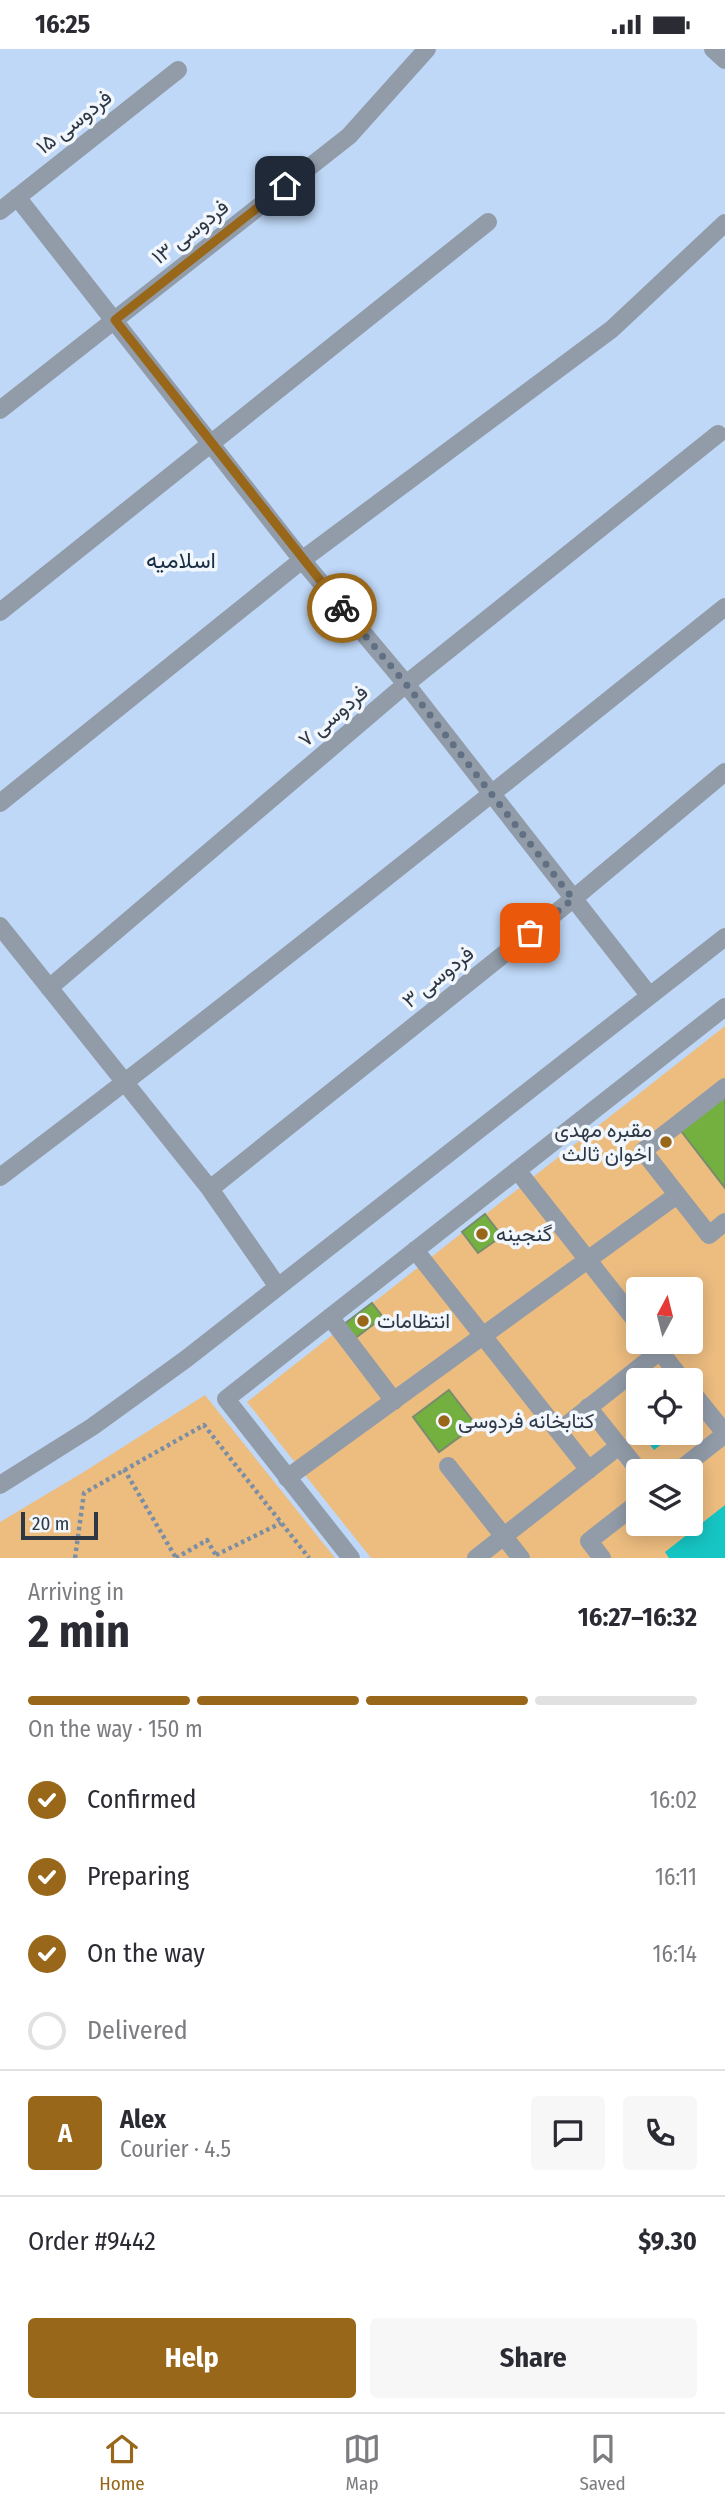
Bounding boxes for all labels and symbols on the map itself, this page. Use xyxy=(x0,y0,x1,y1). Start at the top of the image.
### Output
street label: فردوسی ۱۵ xyxy=(31,84,117,160)
pin xyxy=(255,156,315,216)
street label: فردوسی ۱۳ xyxy=(146,194,234,270)
district label: اسلامیه xyxy=(146,546,216,574)
courier xyxy=(307,573,377,643)
street label: فردوسی ۷ xyxy=(293,679,373,753)
pin xyxy=(500,903,560,963)
street label: فردوسی ۳ xyxy=(397,940,479,1014)
place label: مقبره مهدی اخوان ثالث xyxy=(554,1117,652,1167)
marker: مقبره مهدی اخوان ثالث xyxy=(658,1134,674,1150)
place label: گنجینه xyxy=(496,1221,552,1247)
marker: گنجینه xyxy=(474,1226,490,1242)
north arrow xyxy=(626,1277,704,1355)
place label: انتظامات xyxy=(377,1308,450,1334)
marker: انتظامات xyxy=(355,1313,371,1329)
place label: کتابخانه فردوسی xyxy=(458,1408,594,1434)
marker: کتابخانه فردوسی xyxy=(436,1413,452,1429)
scale bar xyxy=(21,1509,98,1541)

